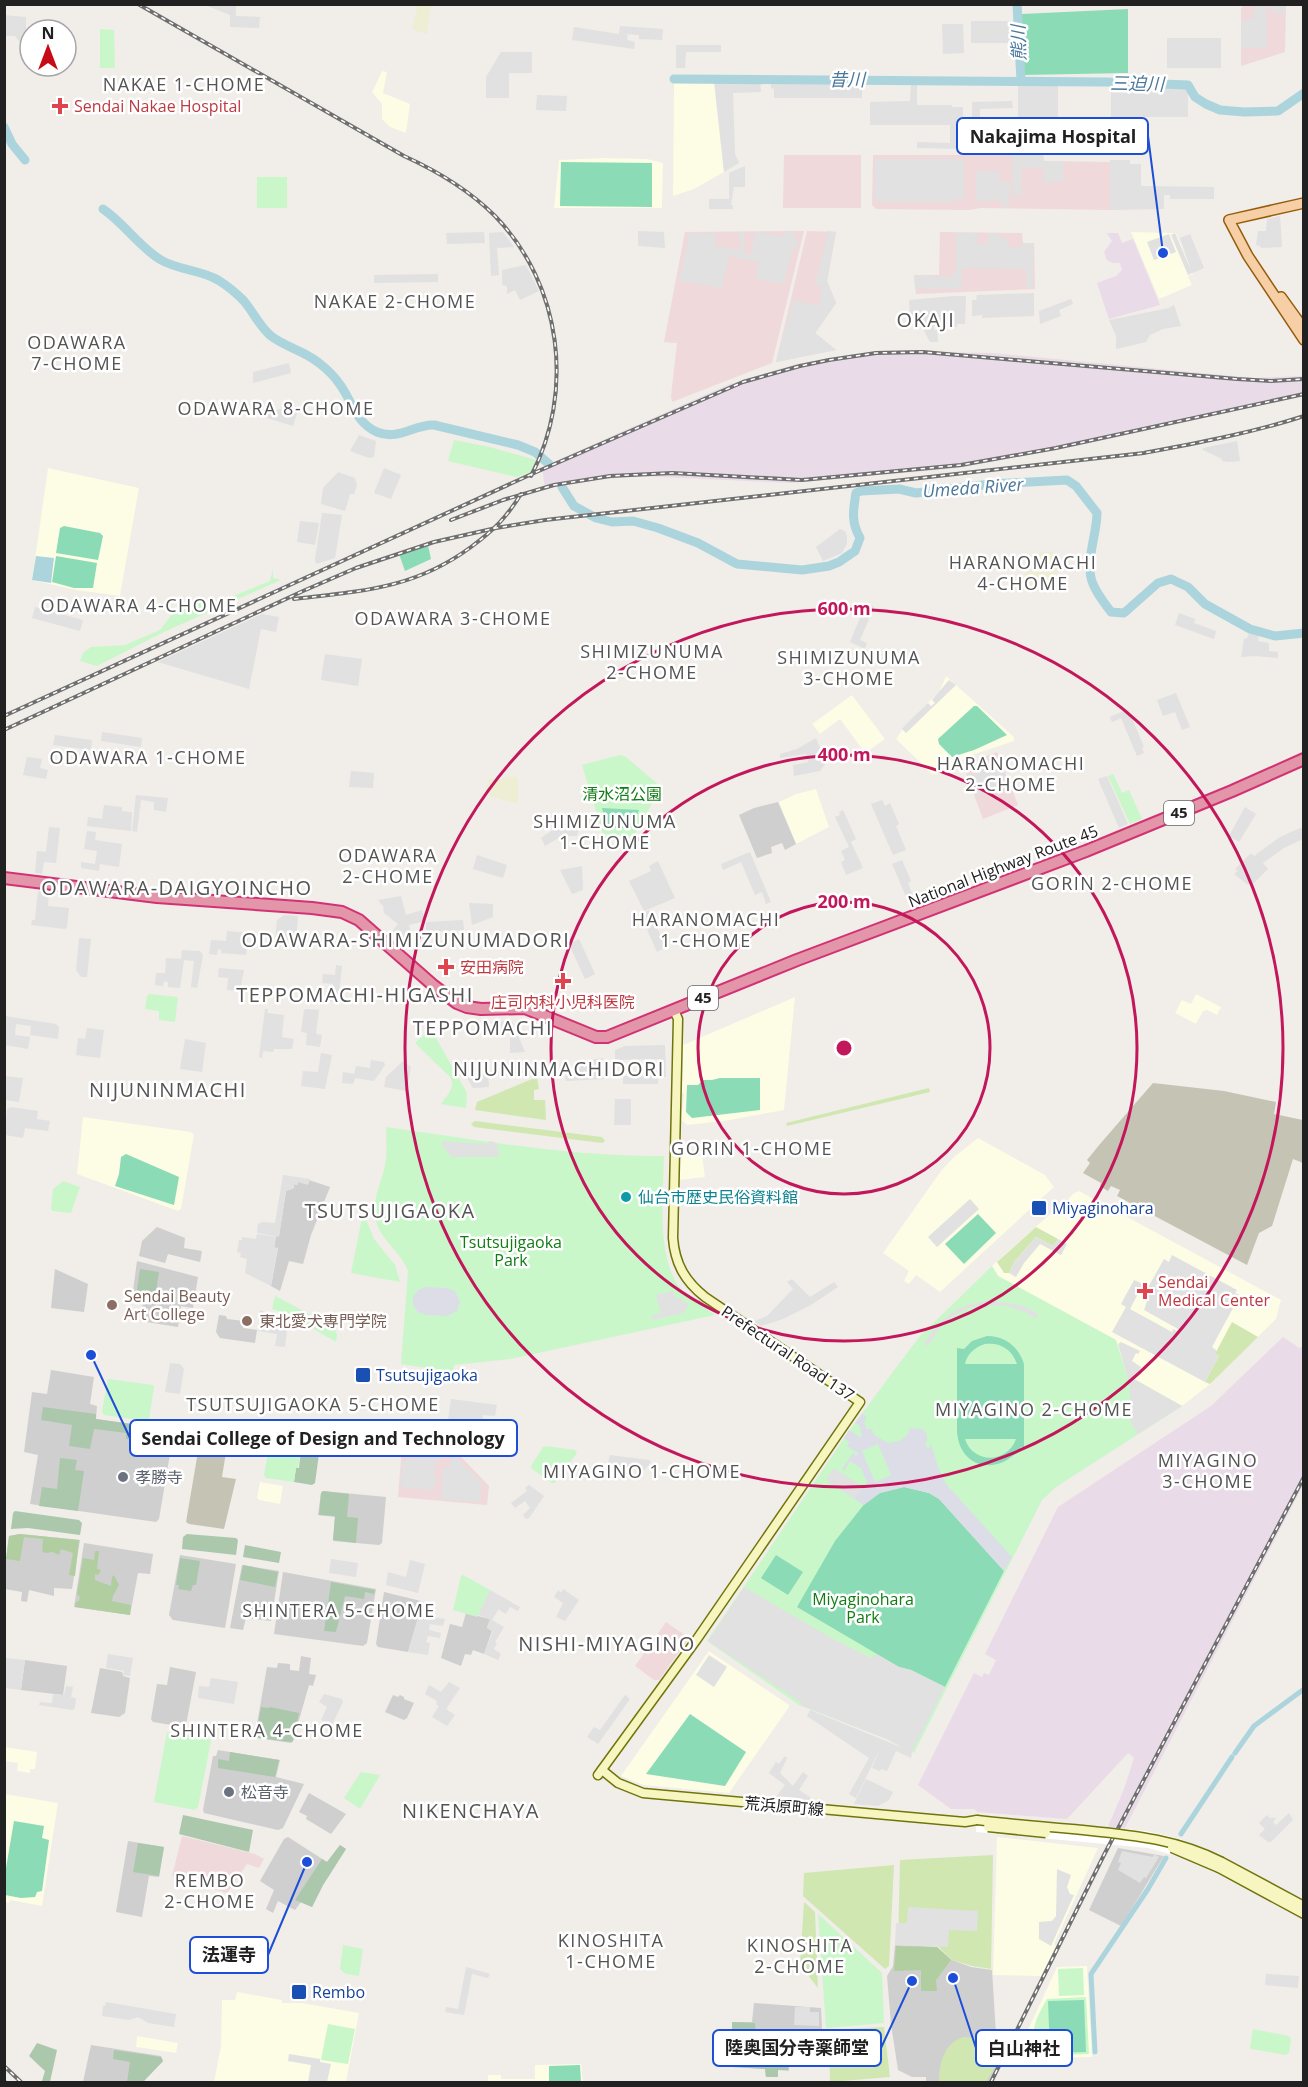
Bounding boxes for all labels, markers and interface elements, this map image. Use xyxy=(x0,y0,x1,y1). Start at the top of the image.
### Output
north arrow xyxy=(18,18,78,78)
text: N xyxy=(41,22,55,44)
water label: 熊川 xyxy=(1005,23,1031,61)
water label: 昔川 xyxy=(829,67,867,91)
water label: 三迫川 xyxy=(1110,71,1166,96)
district label: NAKAE 1-CHOME xyxy=(103,72,265,96)
place label: Sendai Nakae Hospital xyxy=(74,95,241,117)
marker: Sendai Nakae Hospital xyxy=(51,97,69,115)
callout: Nakajima Hospital xyxy=(957,118,1148,154)
text: Nakajima Hospital xyxy=(970,124,1136,148)
district label: NAKAE 2-CHOME xyxy=(314,289,476,313)
district label: OKAJI xyxy=(897,306,955,333)
district label: ODAWARA 7-CHOME xyxy=(27,330,127,375)
district label: ODAWARA 8-CHOME xyxy=(178,396,375,420)
water label: Umeda River xyxy=(922,471,1025,503)
district label: HARANOMACHI 4-CHOME xyxy=(949,550,1097,595)
district label: ODAWARA 4-CHOME xyxy=(41,593,238,617)
text: 600 m xyxy=(817,596,871,620)
district label: ODAWARA 3-CHOME xyxy=(355,606,552,630)
district label: SHIMIZUNUMA 2-CHOME xyxy=(580,639,724,684)
district label: SHIMIZUNUMA 3-CHOME xyxy=(777,645,921,690)
text: 400 m xyxy=(817,742,871,766)
district label: ODAWARA 1-CHOME xyxy=(50,745,247,769)
district label: HARANOMACHI 2-CHOME xyxy=(937,751,1085,796)
park label: 清水沼公園 xyxy=(582,783,662,805)
road number: 45 xyxy=(1164,801,1194,825)
district label: SHIMIZUNUMA 1-CHOME xyxy=(533,809,677,854)
street label: National Highway Route 45 xyxy=(905,820,1101,912)
district label: ODAWARA 2-CHOME xyxy=(338,843,438,888)
district label: GORIN 2-CHOME xyxy=(1031,871,1193,895)
district label: ODAWARA-DAIGYOINCHO xyxy=(41,874,313,901)
text: 200 m xyxy=(817,889,871,913)
district label: HARANOMACHI 1-CHOME xyxy=(632,907,780,952)
district label: ODAWARA-SHIMIZUNUMADORI xyxy=(242,926,570,953)
place label: 安田病院 xyxy=(460,956,524,978)
marker: 安田病院 xyxy=(437,958,455,976)
marker: 庄司内科小児科医院 xyxy=(554,972,572,990)
district label: TEPPOMACHI-HIGASHI xyxy=(236,981,474,1008)
road number: 45 xyxy=(688,986,718,1010)
place label: 庄司内科小児科医院 xyxy=(491,991,635,1013)
district label: TEPPOMACHI xyxy=(413,1014,553,1041)
centre of rings xyxy=(834,1038,854,1058)
district label: NIJUNINMACHIDORI xyxy=(453,1055,665,1082)
district label: NIJUNINMACHI xyxy=(89,1076,247,1103)
district label: GORIN 1-CHOME xyxy=(671,1136,833,1160)
place label: 仙台市歴史民俗資料館 xyxy=(638,1186,798,1208)
marker: 仙台市歴史民俗資料館 xyxy=(619,1190,633,1204)
district label: TSUTSUJIGAOKA xyxy=(304,1197,476,1224)
place label: Miyaginohara xyxy=(1052,1197,1154,1219)
marker: Miyaginohara xyxy=(1030,1199,1048,1217)
park label: Tsutsujigaoka Park xyxy=(460,1231,562,1271)
place label: Sendai Medical Center xyxy=(1158,1271,1271,1311)
marker: Sendai Medical Center xyxy=(1136,1282,1154,1300)
place label: Sendai Beauty Art College xyxy=(124,1285,231,1325)
marker: Sendai Beauty Art College xyxy=(105,1298,119,1312)
street label: Prefectural Road 137 xyxy=(717,1300,859,1406)
place label: 東北愛犬専門学院 xyxy=(259,1310,387,1332)
marker: 東北愛犬専門学院 xyxy=(240,1314,254,1328)
place label: Tsutsujigaoka xyxy=(376,1364,478,1386)
marker: Tsutsujigaoka xyxy=(354,1366,372,1384)
district label: TSUTSUJIGAOKA 5-CHOME xyxy=(186,1392,440,1416)
district label: MIYAGINO 2-CHOME xyxy=(935,1397,1133,1421)
callout: Sendai College of Design and Technology xyxy=(130,1420,517,1456)
text: Sendai College of Design and Technology xyxy=(141,1426,505,1450)
district label: MIYAGINO 3-CHOME xyxy=(1158,1448,1258,1493)
district label: MIYAGINO 1-CHOME xyxy=(543,1459,741,1483)
place label: 孝勝寺 xyxy=(135,1466,183,1488)
marker: 孝勝寺 xyxy=(116,1470,130,1484)
park label: Miyaginohara Park xyxy=(812,1588,914,1628)
district label: SHINTERA 5-CHOME xyxy=(242,1598,436,1622)
district label: NISHI-MIYAGINO xyxy=(518,1630,696,1657)
district label: SHINTERA 4-CHOME xyxy=(170,1718,364,1742)
place label: 松音寺 xyxy=(241,1781,289,1803)
marker: 松音寺 xyxy=(222,1785,236,1799)
street label: 荒浜原町線 xyxy=(743,1792,825,1820)
district label: NIKENCHAYA xyxy=(402,1797,540,1824)
district label: REMBO 2-CHOME xyxy=(164,1868,256,1913)
district label: KINOSHITA 1-CHOME xyxy=(558,1928,664,1973)
district label: KINOSHITA 2-CHOME xyxy=(747,1933,853,1978)
callout: 法運寺 xyxy=(190,1937,268,1973)
text: 法運寺 xyxy=(202,1942,256,1966)
place label: Rembo xyxy=(312,1981,365,2003)
marker: Rembo xyxy=(290,1983,308,2001)
callout: 陸奥国分寺薬師堂 xyxy=(713,2030,881,2066)
callout: 白山神社 xyxy=(976,2030,1072,2066)
text: 陸奥国分寺薬師堂 xyxy=(725,2035,869,2059)
text: 白山神社 xyxy=(988,2036,1060,2060)

